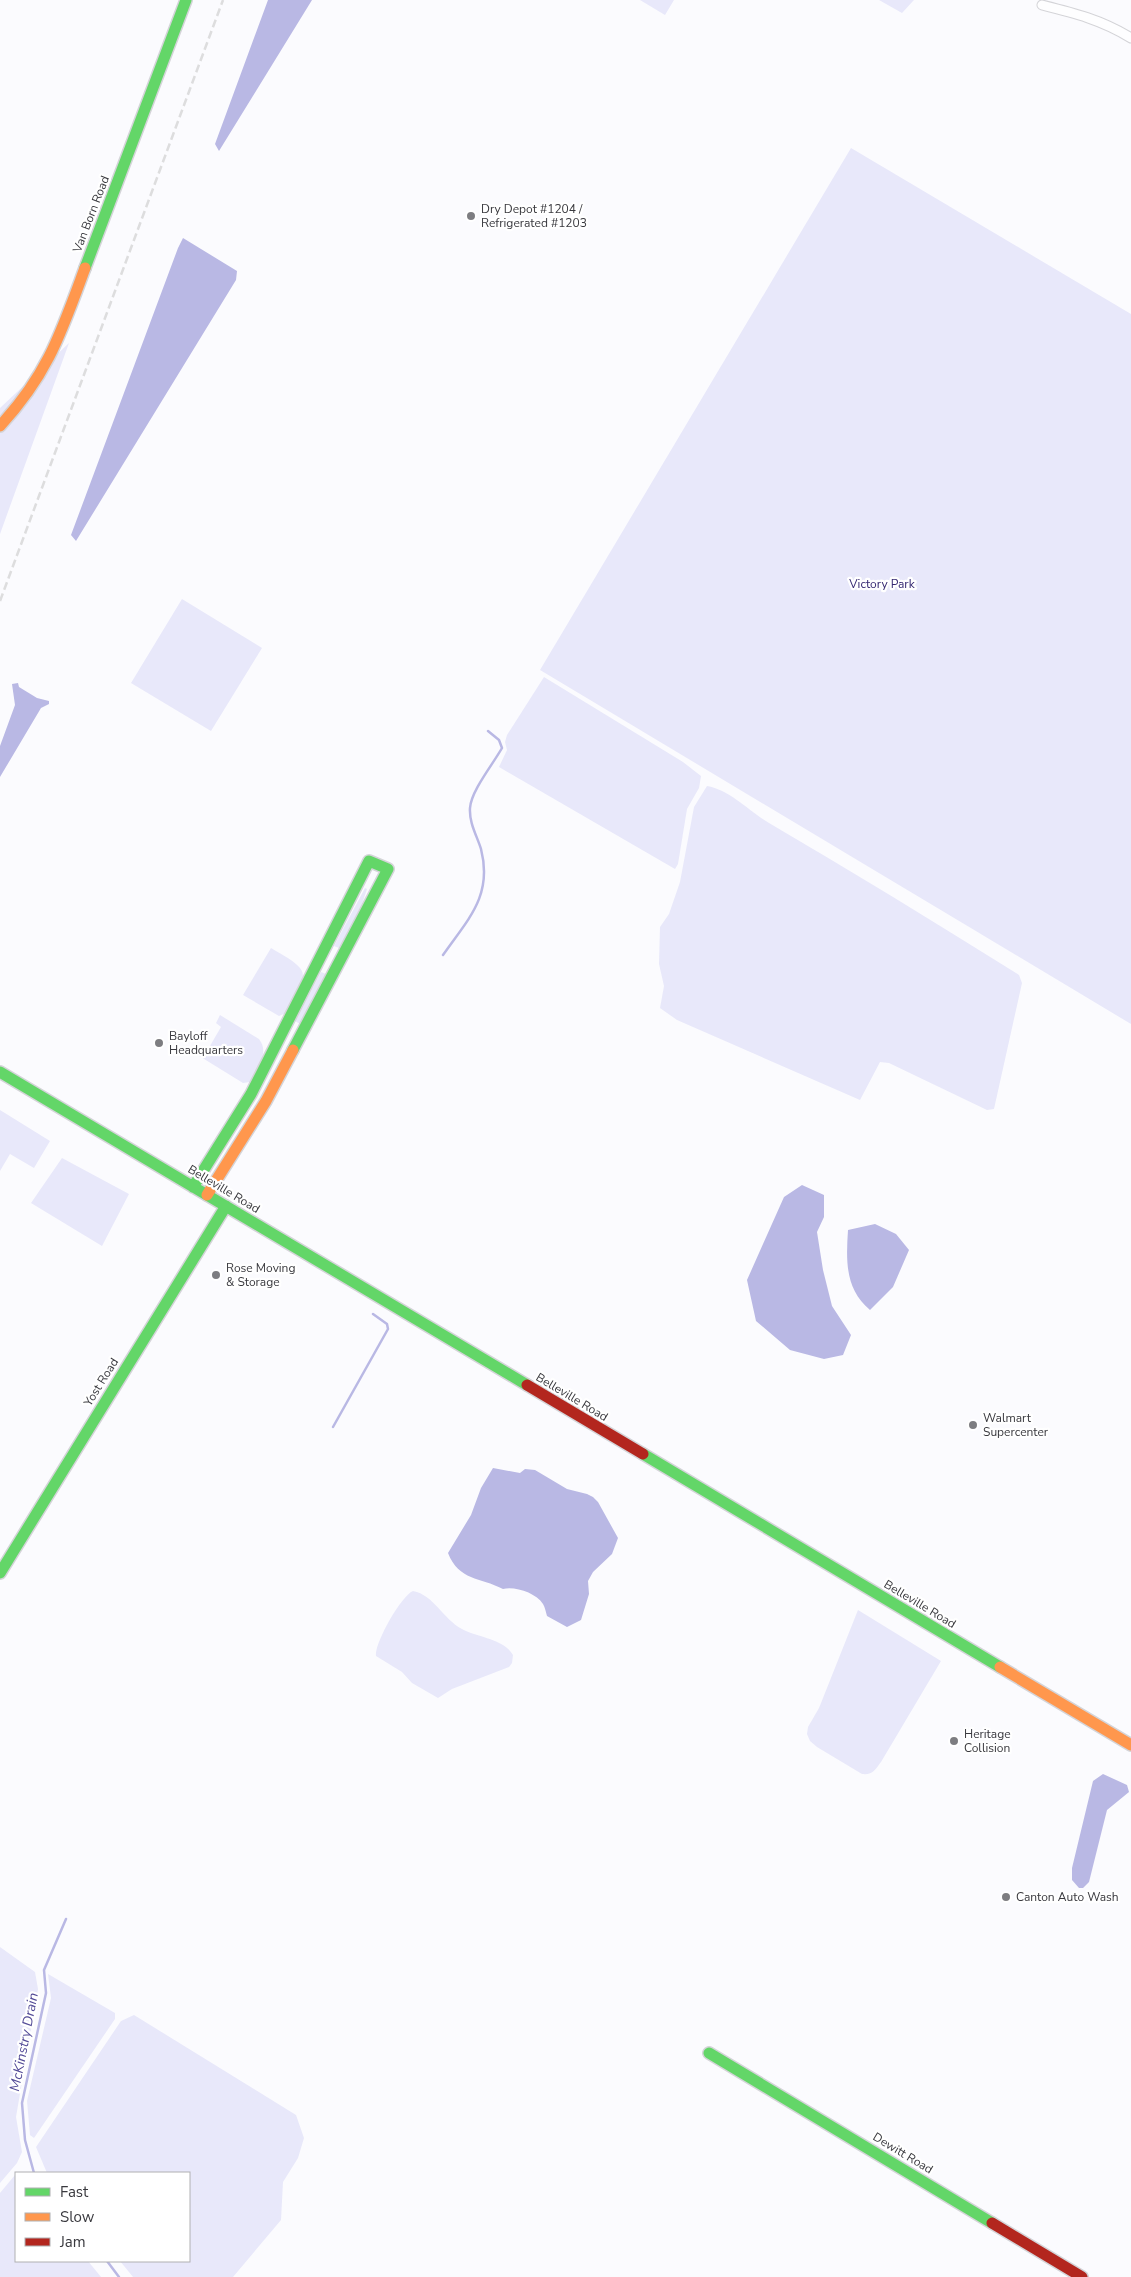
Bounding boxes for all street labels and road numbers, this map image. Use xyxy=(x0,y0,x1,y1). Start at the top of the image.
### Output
street label: Van Born Road xyxy=(69,173,113,255)
street label: Belleville Road xyxy=(185,1161,263,1217)
street label: Yost Road xyxy=(79,1355,122,1410)
street label: Belleville Road xyxy=(533,1369,611,1425)
street label: Belleville Road xyxy=(881,1576,959,1632)
street label: Dewitt Road xyxy=(870,2129,936,2177)

